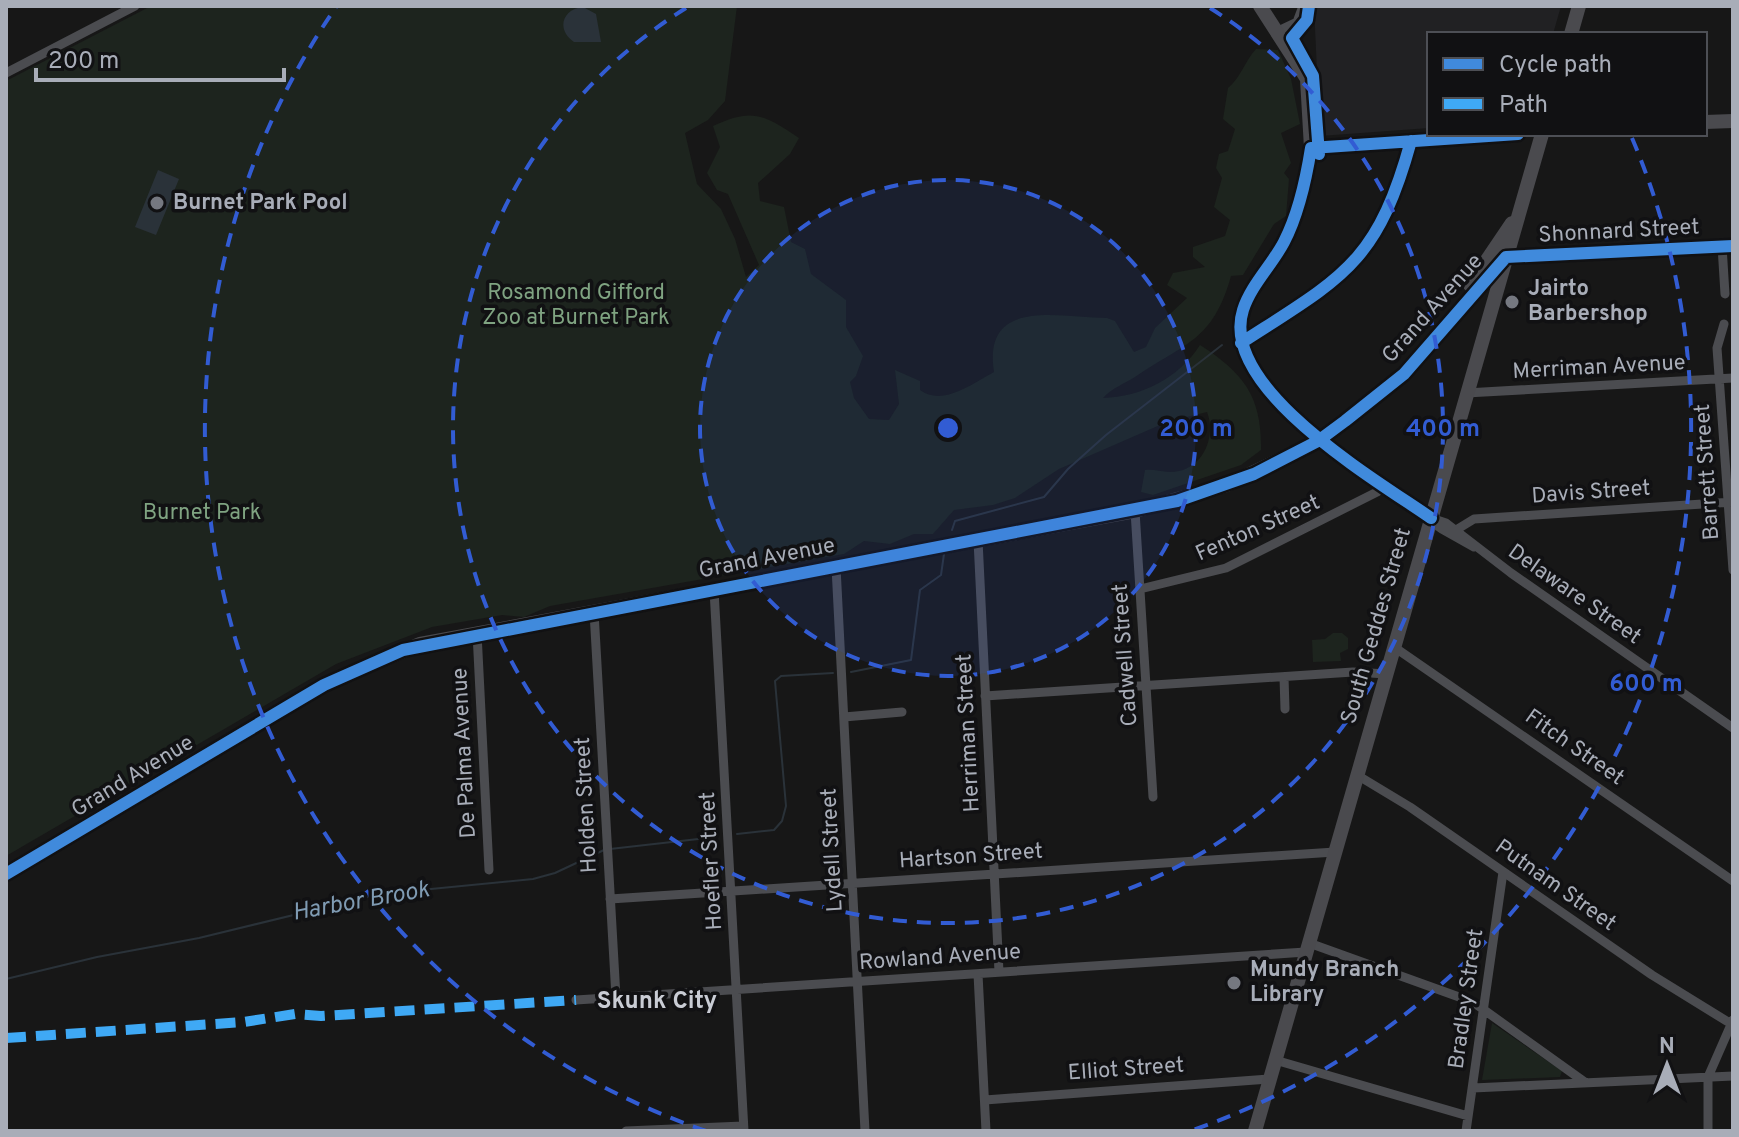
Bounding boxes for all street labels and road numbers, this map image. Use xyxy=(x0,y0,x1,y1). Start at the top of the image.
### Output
street label: Shonnard Street xyxy=(1538,214,1700,250)
street label: Grand Avenue xyxy=(1377,249,1489,369)
street label: Merriman Avenue xyxy=(1512,350,1686,386)
street label: Barrett Street xyxy=(1690,403,1726,541)
street label: Davis Street xyxy=(1531,475,1651,511)
street label: Fenton Street xyxy=(1192,490,1324,568)
street label: South Geddes Street xyxy=(1336,525,1418,727)
street label: Grand Avenue xyxy=(697,533,837,585)
street label: Delaware Street xyxy=(1502,539,1646,651)
street label: Cadwell Street xyxy=(1108,583,1144,727)
street label: Herriman Street xyxy=(951,653,987,813)
street label: De Palma Avenue xyxy=(447,667,483,839)
street label: Fitch Street xyxy=(1519,704,1629,792)
street label: Grand Avenue xyxy=(67,730,199,824)
street label: Holden Street xyxy=(570,736,604,874)
street label: Lydell Street xyxy=(816,787,850,913)
street label: Hoefler Street xyxy=(695,791,729,931)
street label: Putnam Street xyxy=(1489,834,1621,938)
street label: Hartson Street xyxy=(898,839,1044,875)
street label: Bradley Street xyxy=(1444,927,1490,1071)
street label: Rowland Avenue xyxy=(858,939,1022,977)
street label: Elliot Street xyxy=(1067,1052,1185,1088)

